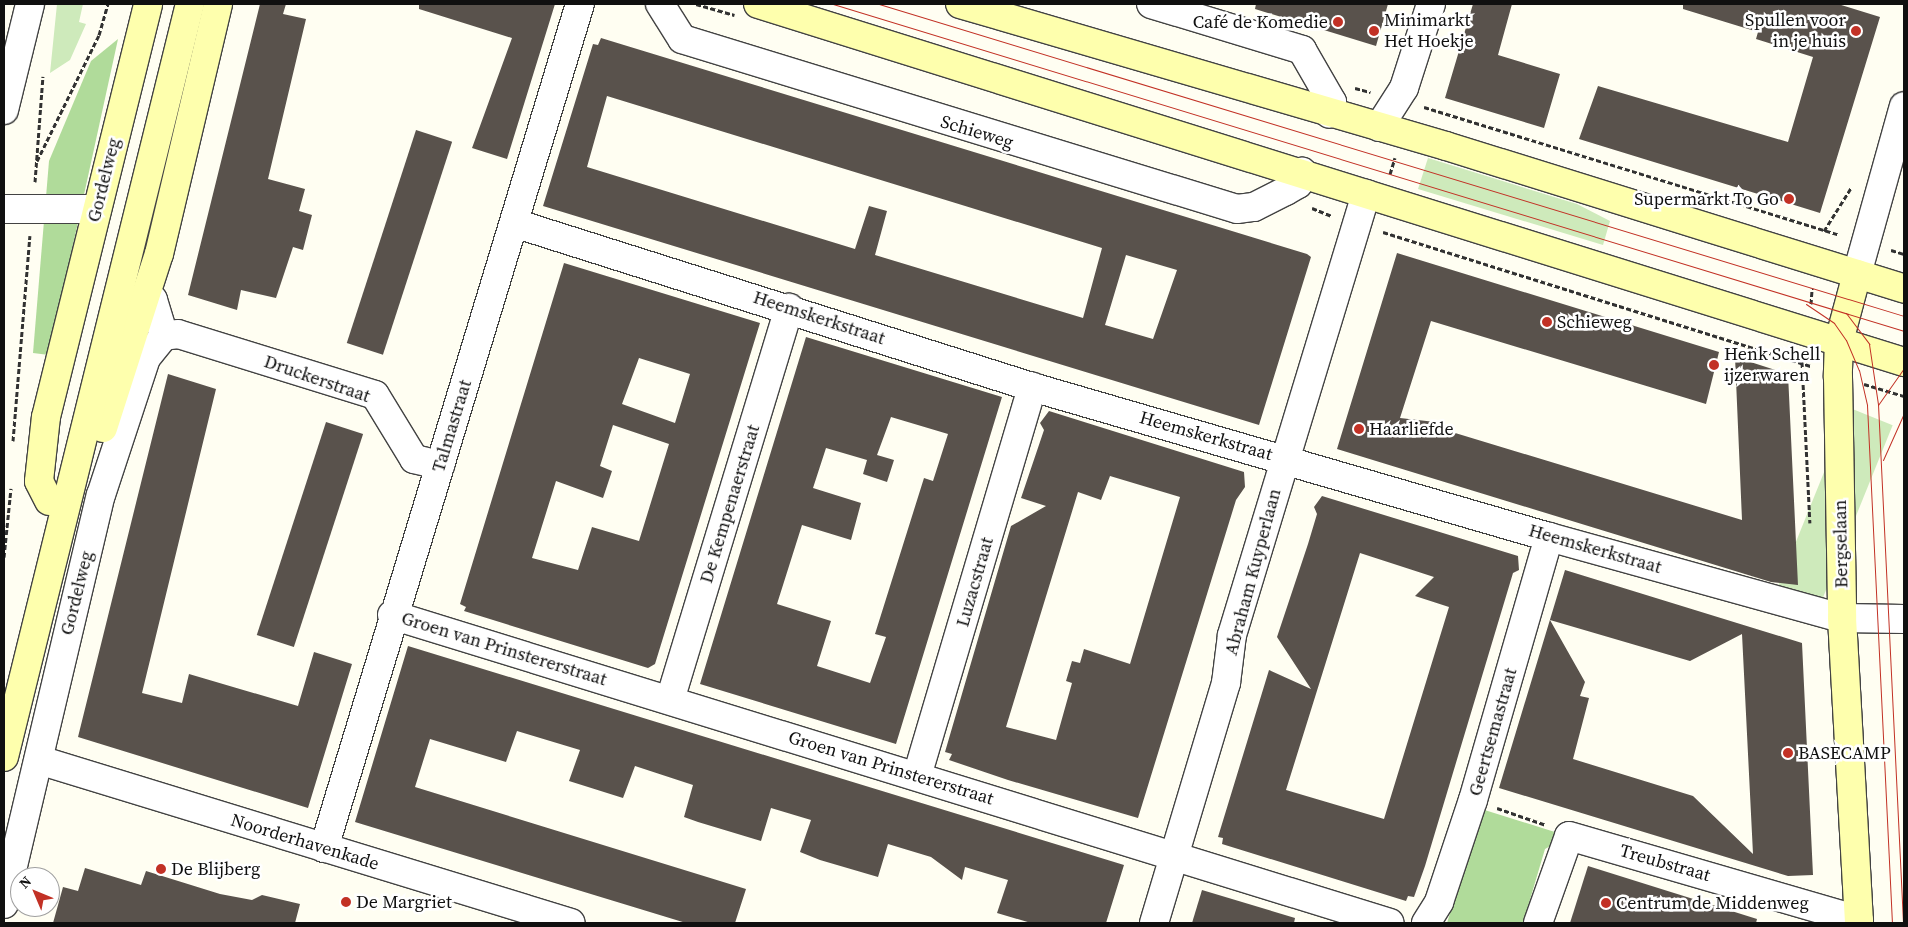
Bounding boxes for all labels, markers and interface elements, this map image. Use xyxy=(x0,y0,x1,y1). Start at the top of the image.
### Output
place label: Minimarkt Het Hoekje xyxy=(1384,10,1474,52)
place label: Spullen voor in je huis xyxy=(1745,10,1846,52)
place label: Café de Komedie xyxy=(1193,11,1328,33)
marker: Café de Komedie xyxy=(1332,16,1344,28)
marker: Minimarkt Het Hoekje xyxy=(1368,25,1380,37)
marker: Spullen voor in je huis xyxy=(1850,25,1862,37)
street label: Schieweg xyxy=(938,111,1016,153)
street label: Gordelweg xyxy=(83,136,125,224)
place label: Supermarkt To Go xyxy=(1634,188,1779,210)
marker: Supermarkt To Go xyxy=(1783,193,1795,205)
street label: Heemskerkstraat xyxy=(750,287,888,349)
place label: Schieweg xyxy=(1557,311,1632,333)
marker: Schieweg xyxy=(1541,316,1553,328)
place label: Henk Schell ijzerwaren xyxy=(1724,344,1820,386)
street label: Druckerstraat xyxy=(261,351,373,407)
marker: Henk Schell ijzerwaren xyxy=(1708,359,1720,371)
street label: Talmastraat xyxy=(428,377,476,475)
street label: Heemskerkstraat xyxy=(1137,407,1275,465)
place label: Haarliefde xyxy=(1369,418,1454,440)
street label: De Kempenaerstraat xyxy=(696,422,764,586)
marker: Haarliefde xyxy=(1353,423,1365,435)
street label: Abraham Kuyperlaan xyxy=(1220,486,1286,658)
street label: Bergselaan xyxy=(1829,500,1853,588)
street label: Heemskerkstraat xyxy=(1526,520,1664,578)
street label: Luzacstraat xyxy=(952,535,998,629)
street label: Gordelweg xyxy=(56,549,98,637)
street label: Groen van Prinstererstraat xyxy=(399,607,609,691)
street label: Geertsemastraat xyxy=(1464,666,1522,798)
street label: Groen van Prinstererstraat xyxy=(786,726,996,810)
place label: BASECAMP xyxy=(1798,742,1891,764)
marker: BASECAMP xyxy=(1782,747,1794,759)
street label: Noorderhavenkade xyxy=(228,809,382,875)
street label: Treubstraat xyxy=(1617,840,1713,886)
place label: De Blijberg xyxy=(171,858,260,880)
marker: De Blijberg xyxy=(155,863,167,875)
north arrow xyxy=(10,867,60,917)
text: N xyxy=(14,871,36,893)
place label: De Margriet xyxy=(356,891,452,913)
place label: Centrum de Middenweg xyxy=(1616,892,1809,914)
marker: De Margriet xyxy=(340,896,352,908)
marker: Centrum de Middenweg xyxy=(1600,897,1612,909)

